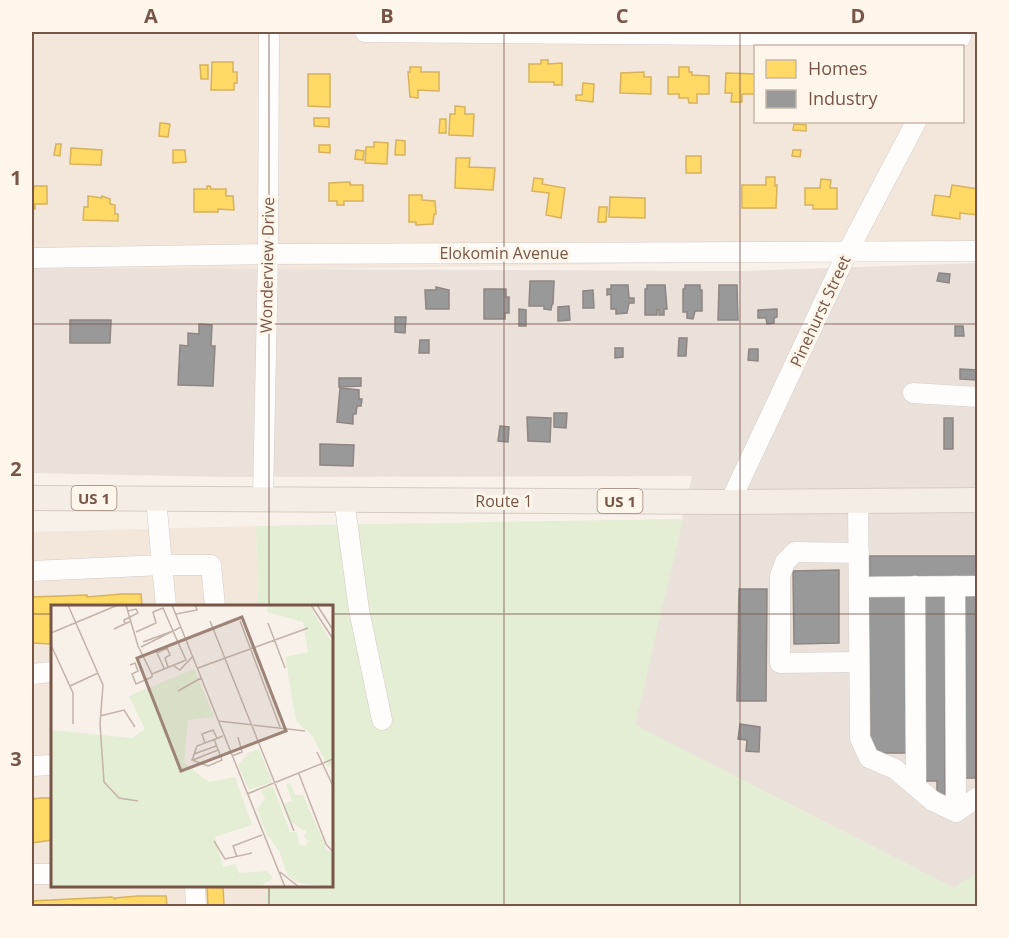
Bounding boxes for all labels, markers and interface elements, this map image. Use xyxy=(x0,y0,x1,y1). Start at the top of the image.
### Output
text: A xyxy=(144,2,158,29)
text: B xyxy=(380,2,394,29)
text: C xyxy=(616,2,629,29)
text: D xyxy=(851,2,865,29)
legend xyxy=(754,45,964,123)
text: Homes xyxy=(808,56,867,80)
text: Industry xyxy=(808,86,878,110)
text: 1 xyxy=(10,164,22,191)
street label: Wonderview Drive xyxy=(255,197,279,333)
street label: Elokomin Avenue xyxy=(439,242,569,264)
street label: Pinehurst Street xyxy=(785,251,856,370)
text: 2 xyxy=(10,455,22,482)
road number: US 1 xyxy=(72,486,116,510)
road number: US 1 xyxy=(598,489,642,513)
street label: Route 1 xyxy=(475,490,533,512)
inset map xyxy=(51,605,333,887)
text: 3 xyxy=(10,745,22,772)

